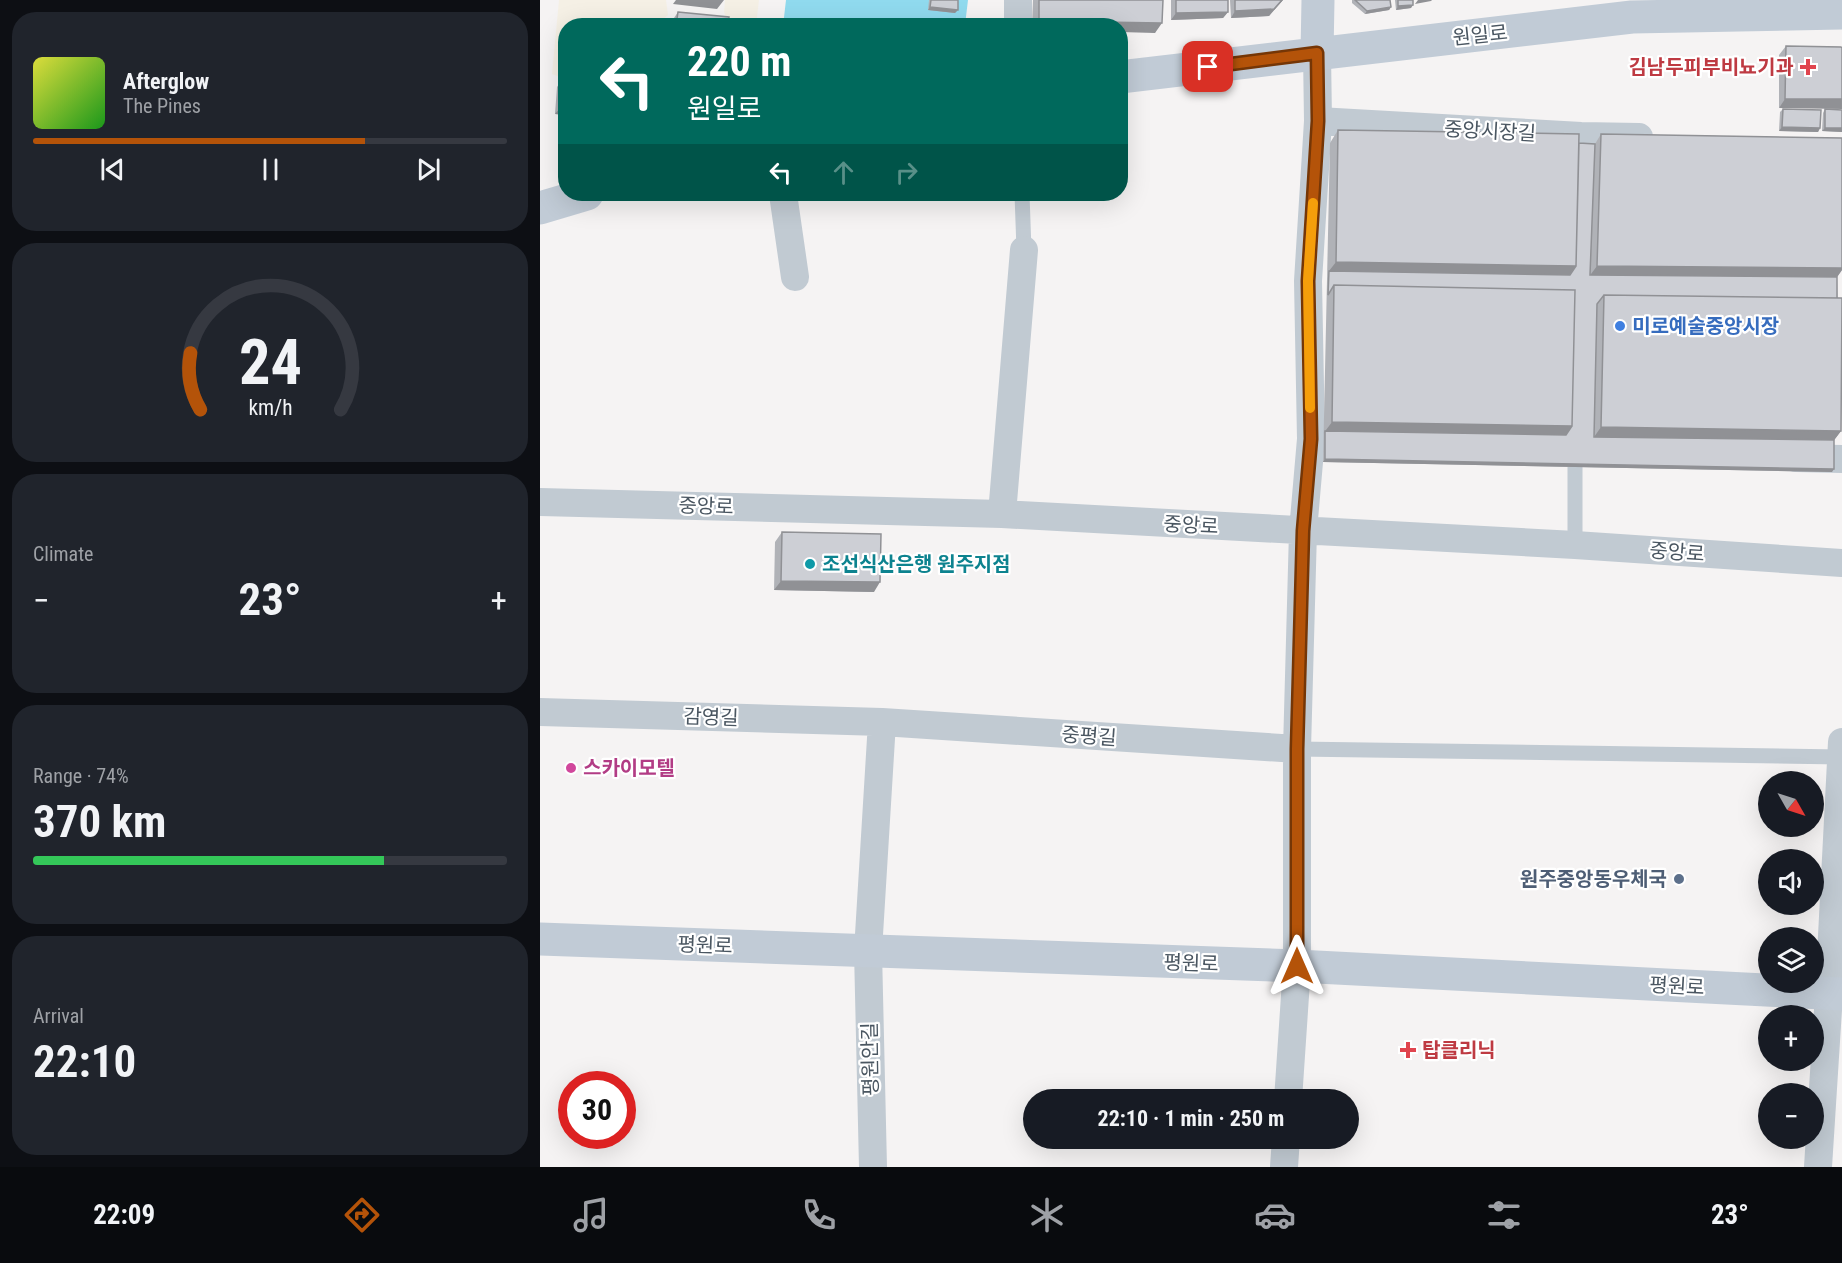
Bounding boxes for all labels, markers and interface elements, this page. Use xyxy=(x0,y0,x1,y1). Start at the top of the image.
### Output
street label: 원일로 xyxy=(1451,20,1509,50)
text: 220 m xyxy=(687,37,792,86)
pin xyxy=(1182,41,1233,92)
icon: left xyxy=(588,42,666,120)
icon: arrive xyxy=(1191,50,1224,83)
place label: 김남두피부비뇨기과 xyxy=(1628,55,1794,79)
marker: 김남두피부비뇨기과 xyxy=(1799,58,1817,76)
text: Afterglow xyxy=(123,69,209,94)
text: 원일로 xyxy=(687,93,762,125)
text: The Pines xyxy=(123,94,201,118)
street label: 중앙시장길 xyxy=(1443,117,1537,145)
icon: previous xyxy=(96,153,129,186)
icon: pause xyxy=(254,153,287,186)
icon: next xyxy=(412,153,445,186)
icon: left xyxy=(764,156,797,189)
icon: ahead xyxy=(827,156,860,189)
icon: right xyxy=(890,156,923,189)
place label: 미로예술중앙시장 xyxy=(1632,314,1779,338)
marker: 미로예술중앙시장 xyxy=(1613,319,1627,333)
text: 24 xyxy=(238,326,302,399)
text: km/h xyxy=(248,395,292,420)
street label: 중앙로 xyxy=(678,493,734,519)
street label: 중앙로 xyxy=(1163,512,1219,538)
street label: 중앙로 xyxy=(1649,538,1705,566)
text: Climate xyxy=(33,542,93,566)
place label: 조선식산은행 원주지점 xyxy=(822,552,1011,576)
marker: 조선식산은행 원주지점 xyxy=(803,557,817,571)
text: 23° xyxy=(239,573,302,626)
text: − xyxy=(33,581,50,620)
text: + xyxy=(491,581,507,620)
street label: 감영길 xyxy=(683,704,739,730)
street label: 중평길 xyxy=(1061,722,1117,750)
place label: 스카이모텔 xyxy=(583,756,675,780)
marker: 스카이모텔 xyxy=(564,761,578,775)
text: Range · 74% xyxy=(33,764,129,788)
north arrow xyxy=(1758,771,1824,837)
map controls xyxy=(1758,771,1824,1149)
text: 370 km xyxy=(33,795,166,848)
button: sound xyxy=(1758,849,1824,915)
place label: 원주중앙동우체국 xyxy=(1520,867,1667,891)
marker: 원주중앙동우체국 xyxy=(1672,872,1686,886)
button: layers xyxy=(1758,927,1824,993)
street label: 평원로 xyxy=(677,932,733,958)
position arrow xyxy=(1265,934,1329,998)
street label: 평원로 xyxy=(1163,950,1219,976)
street label: 평원로 xyxy=(1649,973,1705,999)
text: Arrival xyxy=(33,1004,84,1028)
button: + xyxy=(1758,1005,1824,1071)
street label: 평원안길 xyxy=(857,1022,883,1096)
text: 22:10 xyxy=(33,1035,136,1088)
place label: 탑클리닉 xyxy=(1422,1038,1496,1062)
marker: 탑클리닉 xyxy=(1399,1041,1417,1059)
speed limit sign: 30 xyxy=(558,1071,636,1149)
button: − xyxy=(1758,1083,1824,1149)
text: 22:10 · 1 min · 250 m xyxy=(1098,1106,1284,1131)
icon: directions xyxy=(341,1194,383,1236)
icon: music xyxy=(570,1194,612,1236)
icon: phone xyxy=(798,1194,840,1236)
icon: climate xyxy=(1026,1194,1068,1236)
icon: car xyxy=(1254,1194,1296,1236)
icon: filters xyxy=(1483,1194,1525,1236)
text: 22:09 xyxy=(93,1199,155,1231)
text: 23° xyxy=(1711,1199,1749,1231)

